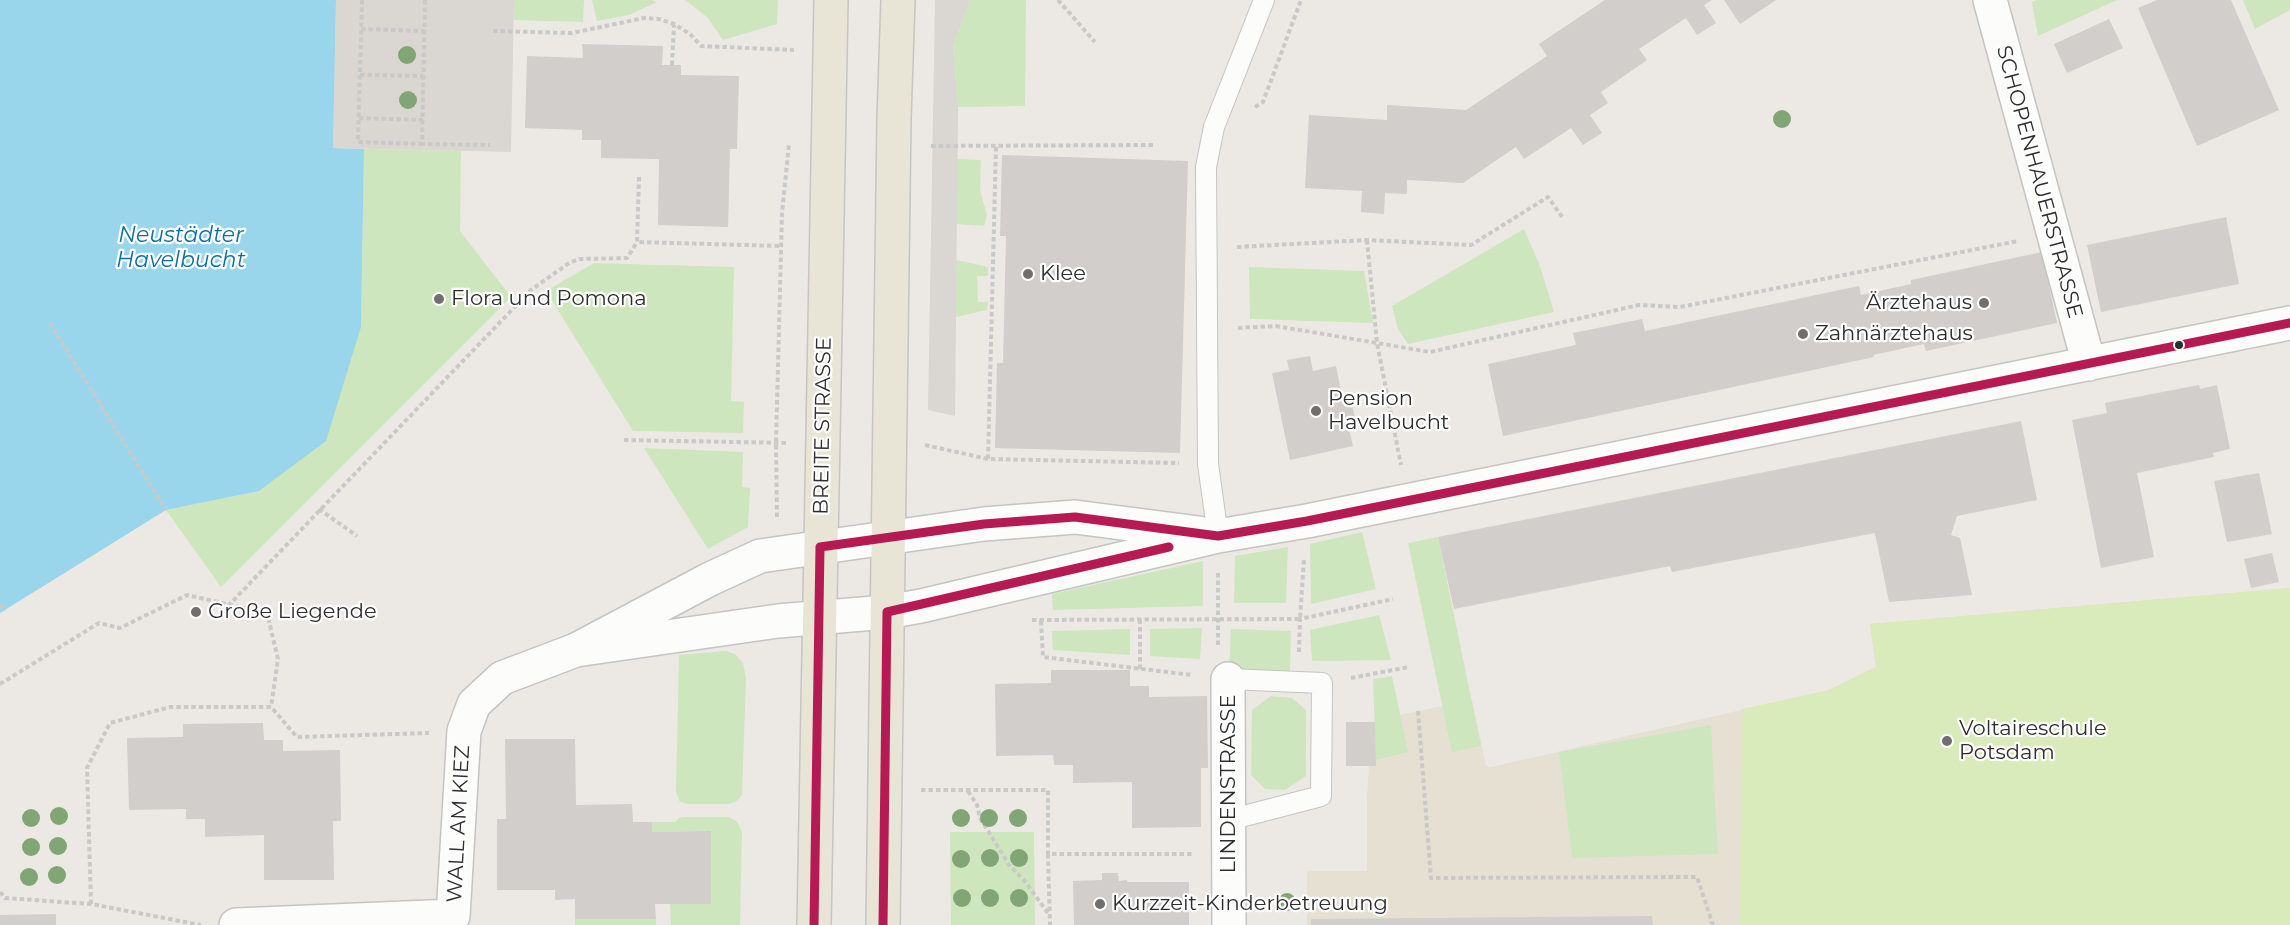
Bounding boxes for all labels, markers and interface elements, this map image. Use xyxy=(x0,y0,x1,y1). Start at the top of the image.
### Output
street label: SCHOPENHAUERSTRASSE xyxy=(1990,43,2088,321)
water label: Neustädter Havelbucht xyxy=(116,223,246,274)
place label: Klee xyxy=(1040,261,1086,287)
marker: Klee xyxy=(1021,267,1035,281)
place label: Flora und Pomona xyxy=(451,286,647,312)
place label: Ärztehaus xyxy=(1866,290,1972,316)
marker: Flora und Pomona xyxy=(432,292,446,306)
marker: Ärztehaus xyxy=(1977,296,1991,310)
place label: Zahnärztehaus xyxy=(1815,321,1973,347)
marker: Zahnärztehaus xyxy=(1796,327,1810,341)
street label: BREITE STRASSE xyxy=(809,337,837,515)
unlabelled marker xyxy=(2173,339,2185,351)
place label: Pension Havelbucht xyxy=(1328,386,1449,436)
marker: Pension Havelbucht xyxy=(1309,404,1323,418)
place label: Große Liegende xyxy=(208,599,377,625)
marker: Große Liegende xyxy=(189,605,203,619)
street label: LINDENSTRASSE xyxy=(1216,694,1242,874)
place label: Voltaireschule Potsdam xyxy=(1959,716,2107,766)
marker: Voltaireschule Potsdam xyxy=(1940,734,1954,748)
street label: WALL AM KIEZ xyxy=(442,745,476,903)
place label: Kurzzeit-Kinderbetreuung xyxy=(1112,891,1388,917)
marker: Kurzzeit-Kinderbetreuung xyxy=(1093,897,1107,911)

